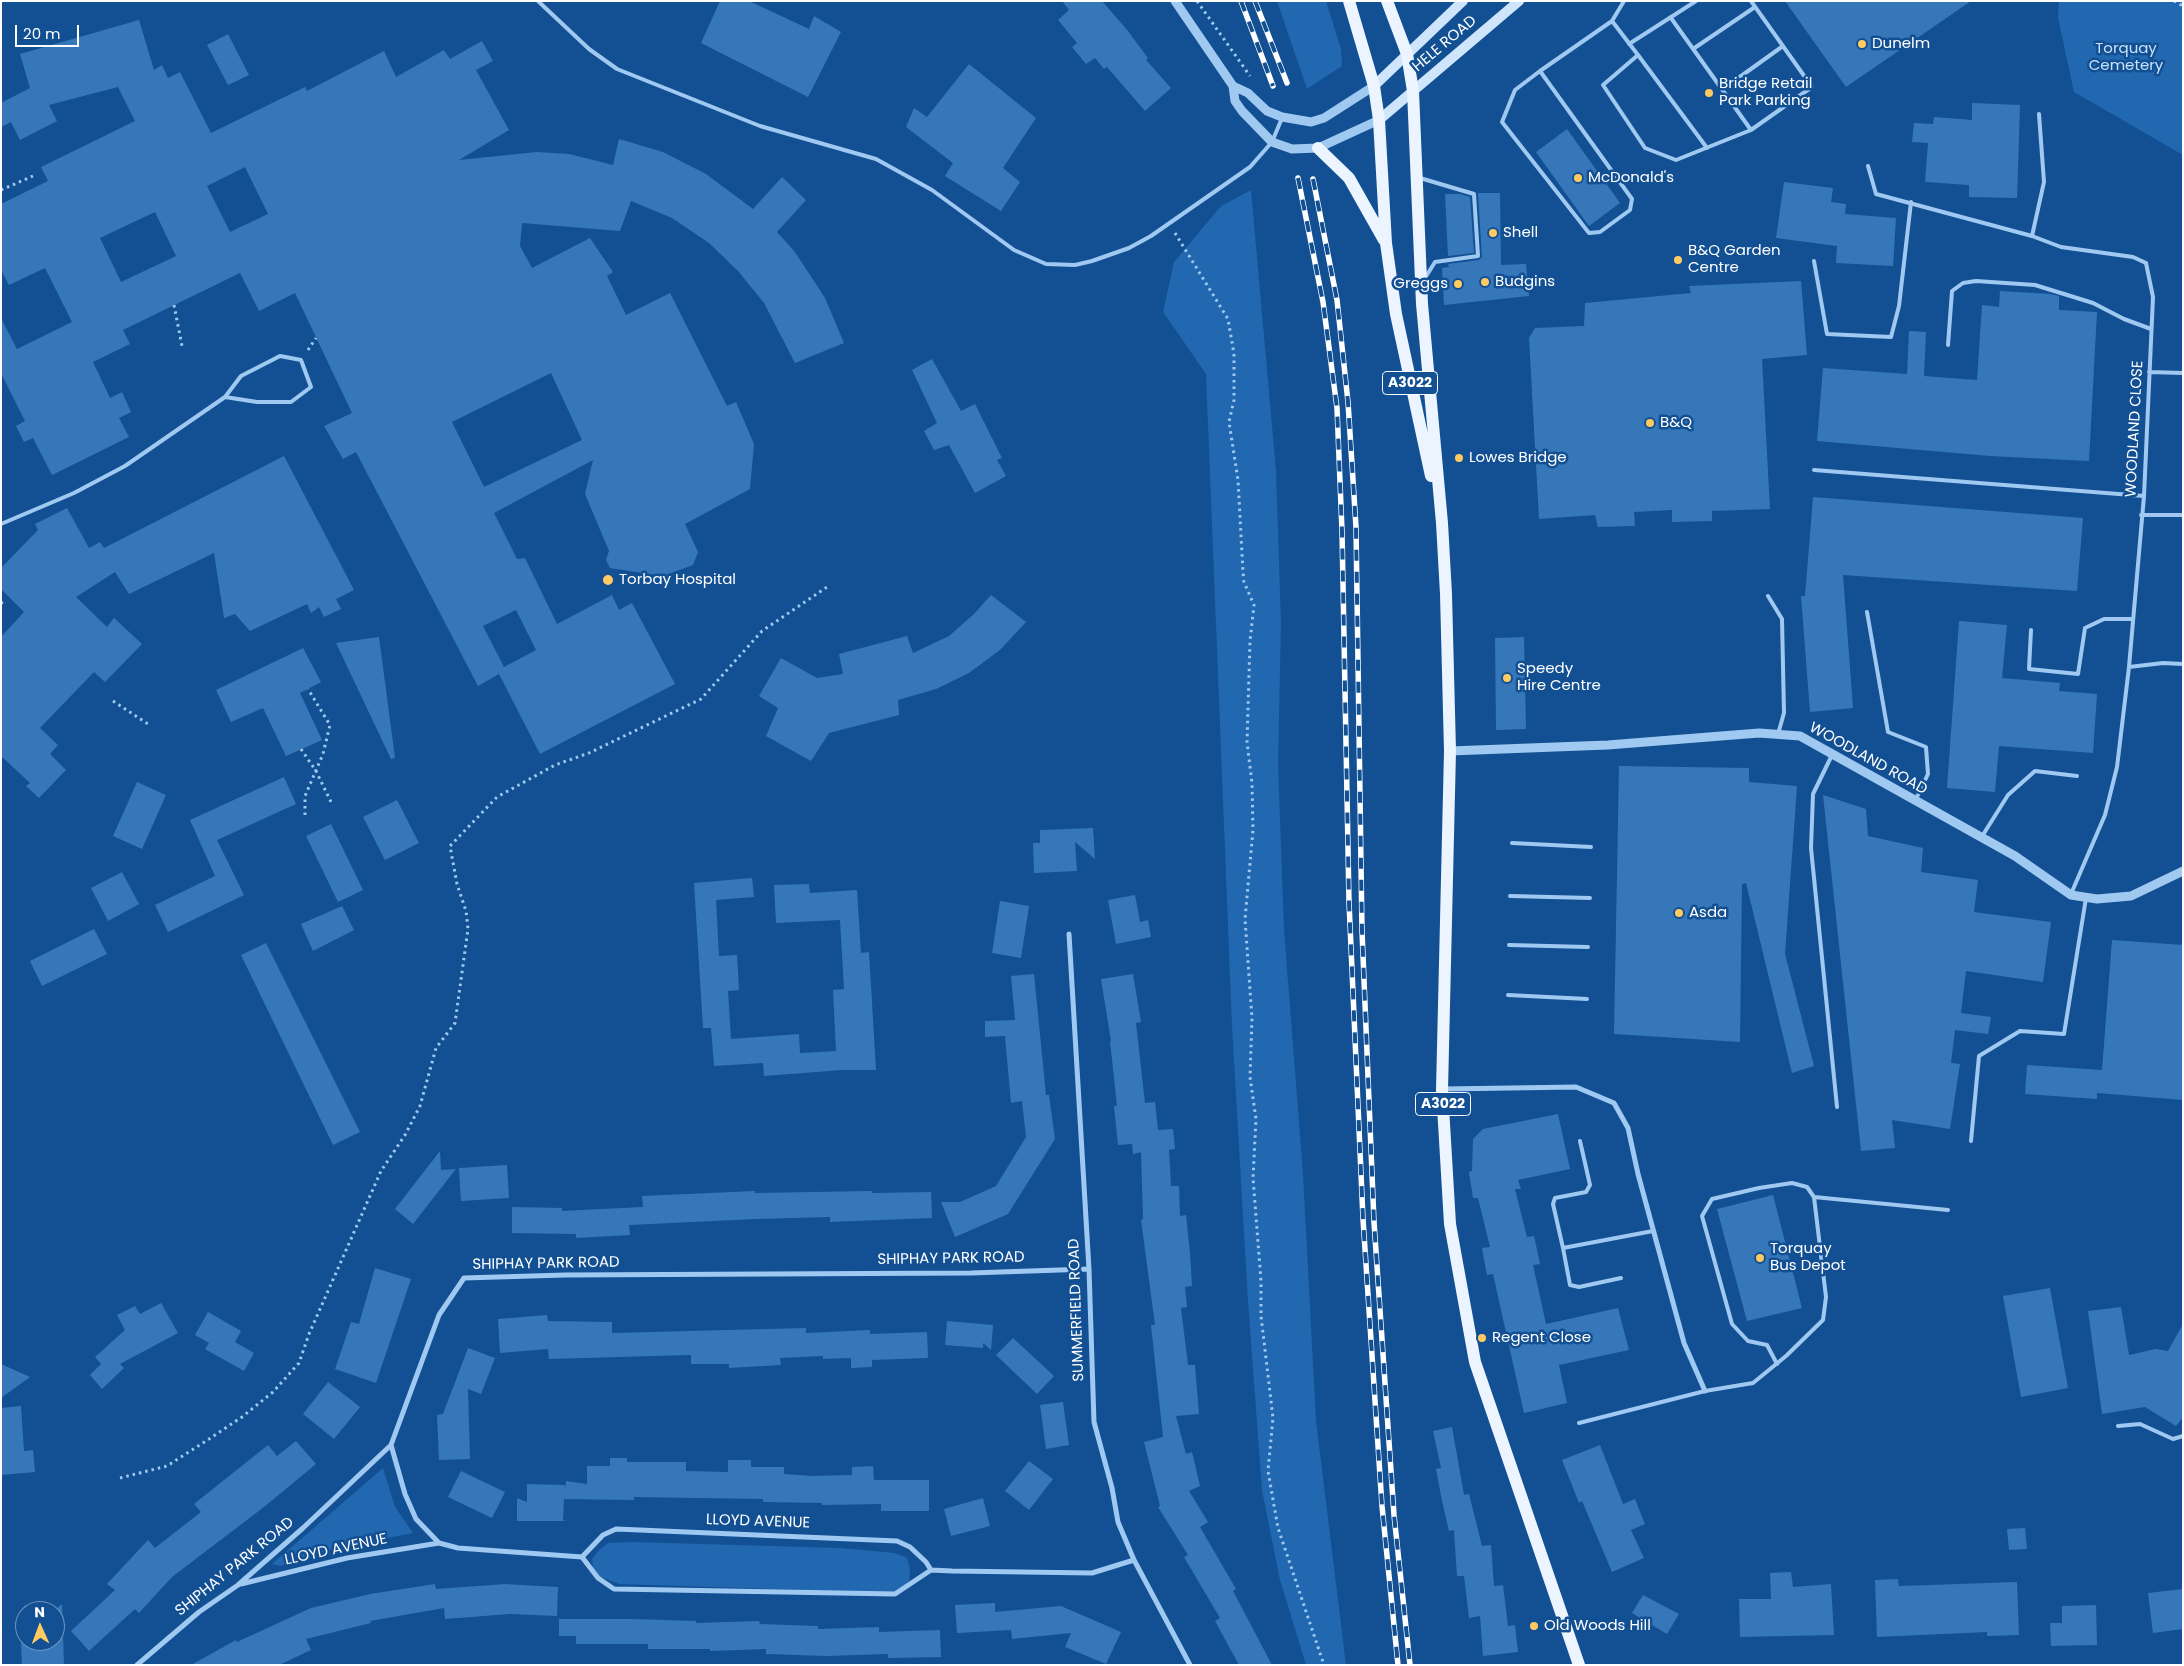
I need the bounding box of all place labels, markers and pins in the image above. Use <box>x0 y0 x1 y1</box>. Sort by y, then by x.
place label: Dunelm <box>1872 35 1930 53</box>
marker: Dunelm <box>1856 38 1868 50</box>
place label: Bridge Retail Park Parking <box>1719 75 1812 110</box>
marker: Bridge Retail Park Parking <box>1703 87 1715 99</box>
place label: McDonald's <box>1588 169 1674 187</box>
marker: McDonald's <box>1572 172 1584 184</box>
place label: Shell <box>1503 224 1538 242</box>
marker: Shell <box>1487 227 1499 239</box>
place label: B&Q Garden Centre <box>1688 242 1781 277</box>
marker: B&Q Garden Centre <box>1672 254 1684 266</box>
place label: Budgins <box>1495 273 1555 291</box>
place label: Greggs <box>1393 275 1448 293</box>
marker: Budgins <box>1479 276 1491 288</box>
marker: Greggs <box>1452 278 1464 290</box>
place label: B&Q <box>1660 414 1692 432</box>
marker: B&Q <box>1644 417 1656 429</box>
place label: Lowes Bridge <box>1469 449 1567 467</box>
marker: Lowes Bridge <box>1453 452 1465 464</box>
place label: Torbay Hospital <box>619 571 736 589</box>
marker: Torbay Hospital <box>601 573 615 587</box>
place label: Speedy Hire Centre <box>1517 660 1601 695</box>
marker: Speedy Hire Centre <box>1501 672 1513 684</box>
place label: Asda <box>1689 904 1727 922</box>
marker: Asda <box>1673 907 1685 919</box>
place label: Torquay Bus Depot <box>1770 1240 1846 1275</box>
marker: Torquay Bus Depot <box>1754 1252 1766 1264</box>
place label: Regent Close <box>1492 1329 1591 1347</box>
marker: Regent Close <box>1476 1332 1488 1344</box>
place label: Old Woods Hill <box>1544 1617 1651 1635</box>
marker: Old Woods Hill <box>1528 1620 1540 1632</box>

